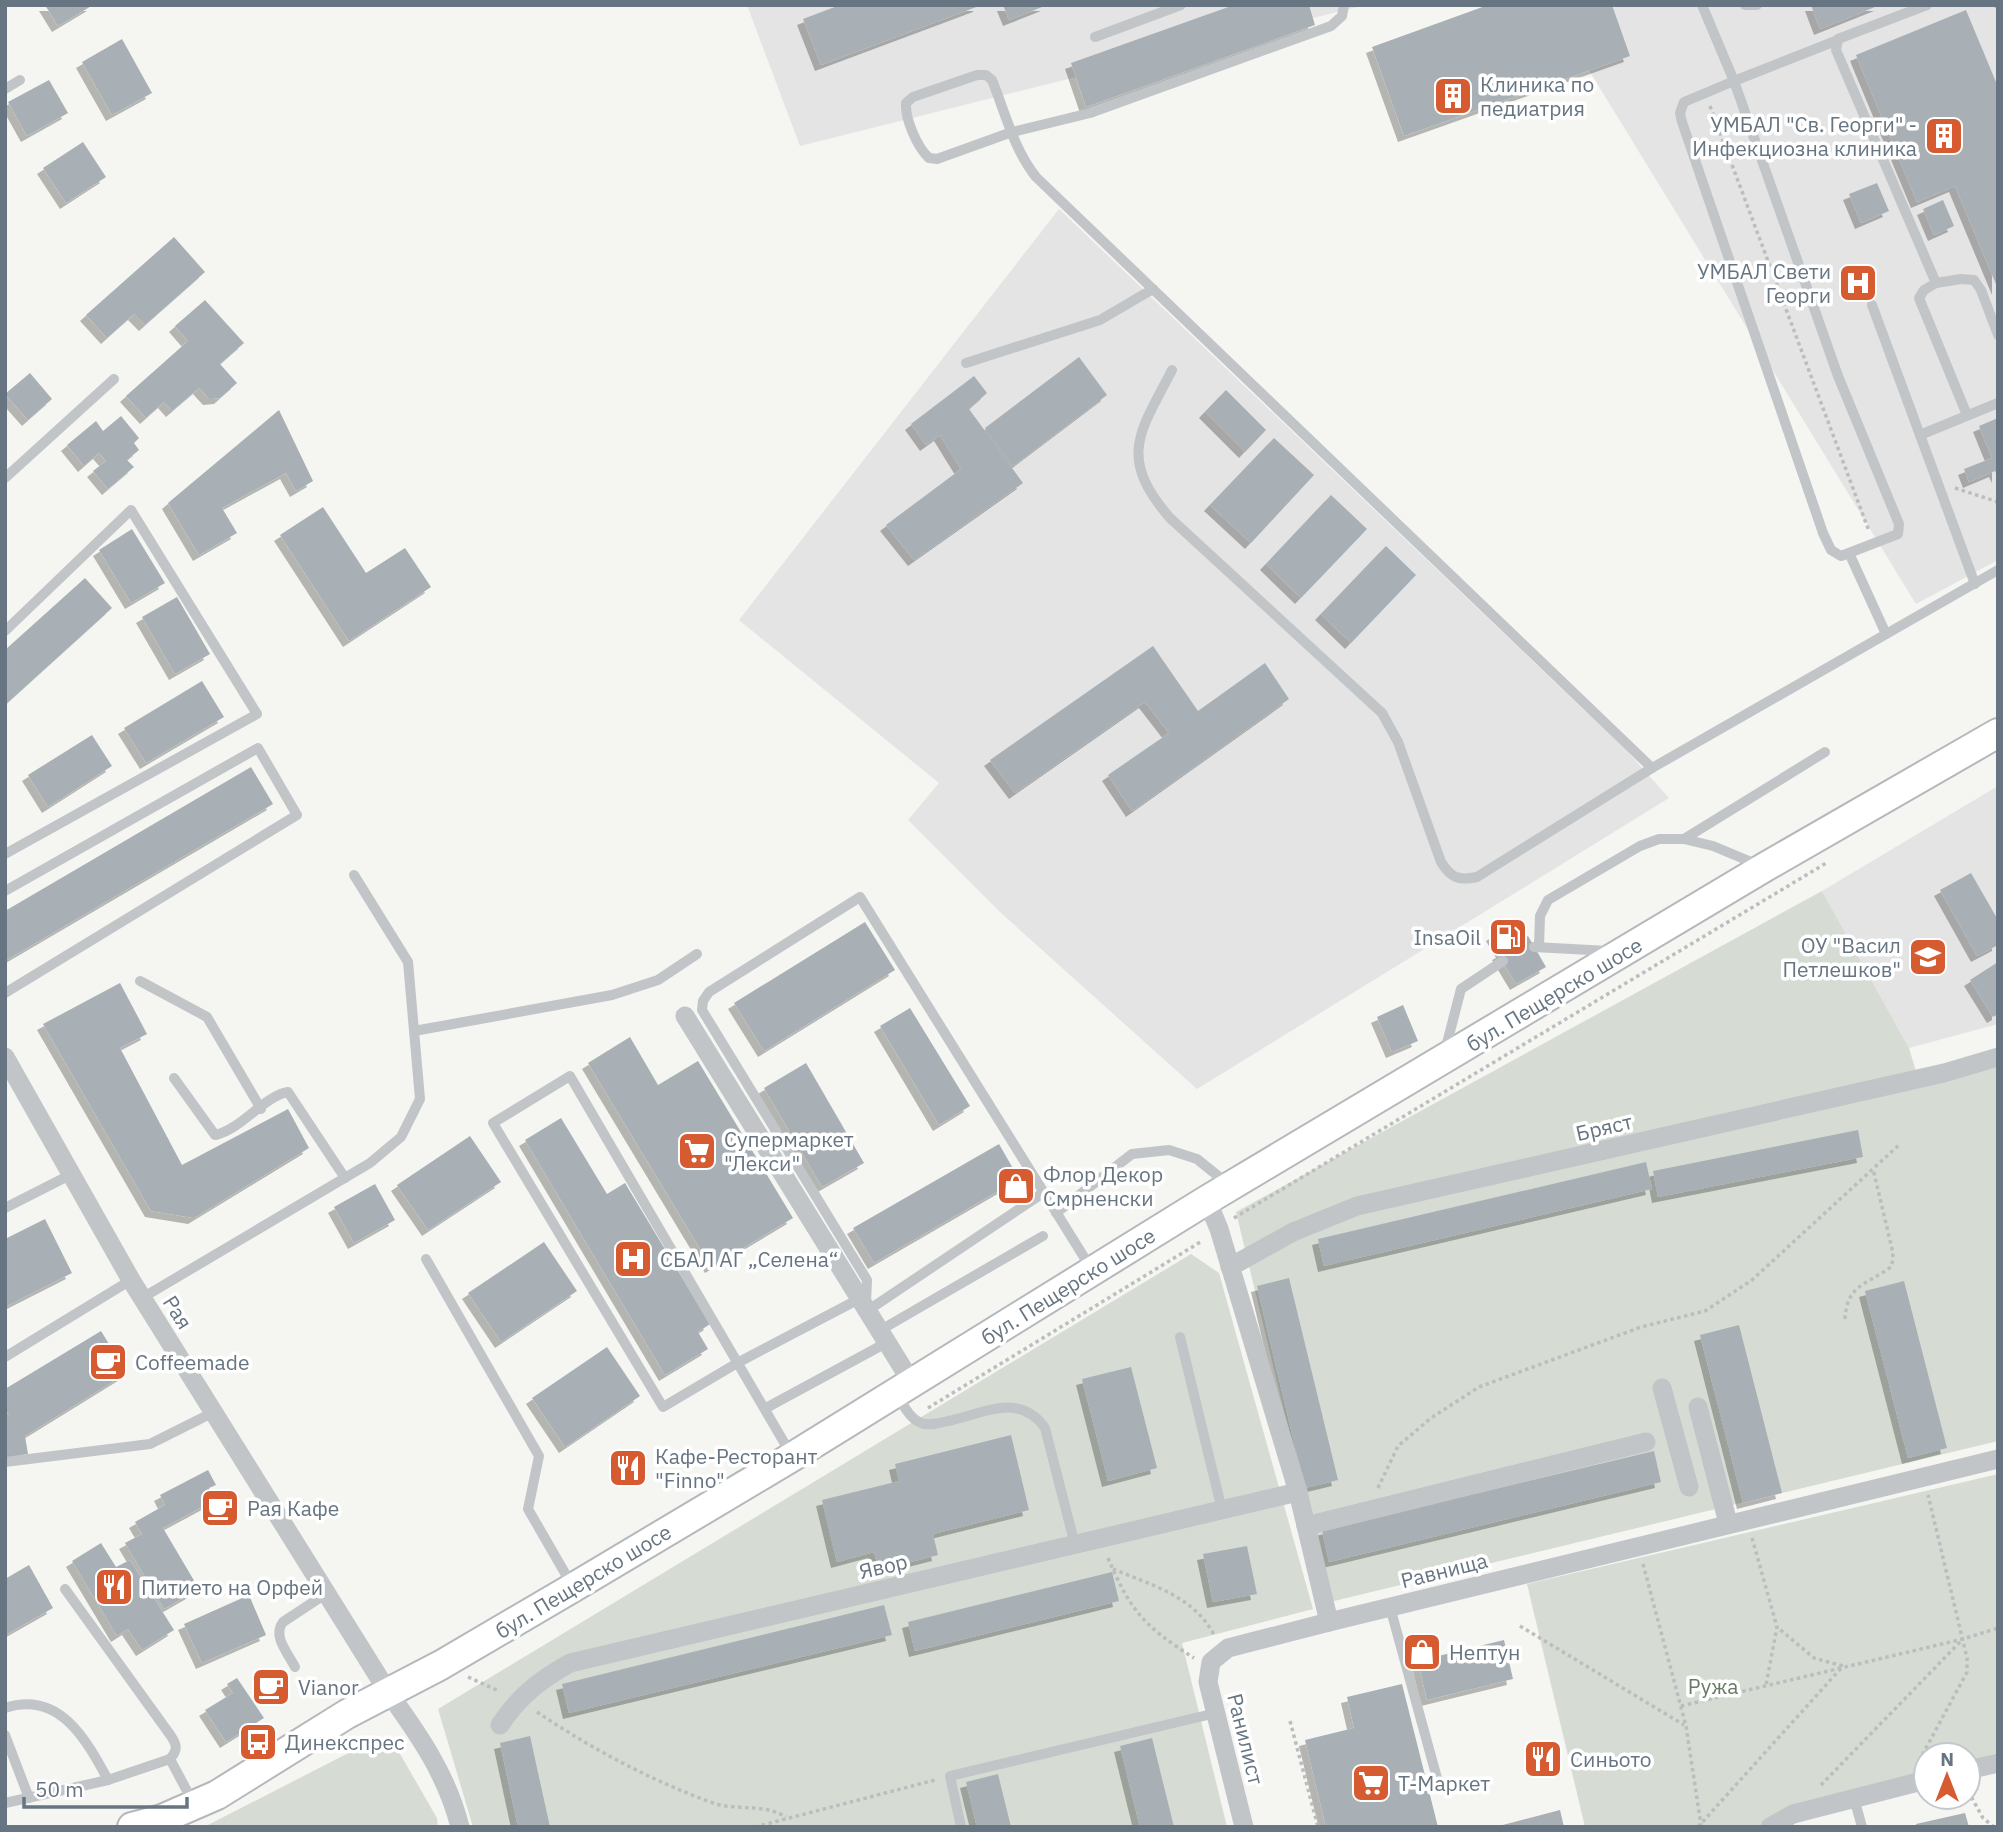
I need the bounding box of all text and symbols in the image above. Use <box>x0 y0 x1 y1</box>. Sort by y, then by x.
place label: Клиника по педиатрия <box>1480 70 1594 122</box>
building icon: Клиника по педиатрия <box>1432 75 1474 117</box>
place label: УМБАЛ "Св. Георги" - Инфекциозна клиника <box>1692 110 1917 162</box>
building icon: УМБАЛ "Св. Георги" - Инфекциозна клиника <box>1923 115 1965 157</box>
place label: УМБАЛ Свети Георги <box>1697 257 1831 309</box>
hospital icon: УМБАЛ Свети Георги <box>1837 262 1879 304</box>
fuel station icon: InsaOil <box>1487 916 1529 958</box>
place label: InsaOil <box>1413 923 1481 951</box>
street label: бул. Пещерско шосе <box>1461 930 1647 1058</box>
place label: ОУ "Васил Петлешков" <box>1783 931 1901 983</box>
school or university icon: ОУ "Васил Петлешков" <box>1907 936 1949 978</box>
street label: Бряст <box>1573 1107 1635 1147</box>
place label: Супермаркет "Лекси" <box>724 1125 854 1177</box>
supermarket icon: Супермаркет "Лекси" <box>676 1130 718 1172</box>
place label: Флор Декор Смрненски <box>1043 1160 1163 1212</box>
shop icon: Флор Декор Смрненски <box>995 1165 1037 1207</box>
street label: бул. Пещерско шосе <box>976 1221 1160 1351</box>
hospital icon: СБАЛ АГ „Селена“ <box>612 1238 654 1280</box>
place label: СБАЛ АГ „Селена“ <box>660 1245 839 1273</box>
street label: Рая <box>157 1290 199 1334</box>
cafe icon: Coffeemade <box>87 1341 129 1383</box>
place label: Coffeemade <box>135 1348 250 1376</box>
place label: Кафе-Ресторант "Finno" <box>655 1442 818 1494</box>
restaurant icon: Кафе-Ресторант "Finno" <box>607 1447 649 1489</box>
cafe icon: Рая Кафе <box>199 1487 241 1529</box>
place label: Рая Кафе <box>247 1494 339 1522</box>
street label: бул. Пещерско шосе <box>490 1517 676 1645</box>
street label: Равнища <box>1398 1546 1490 1594</box>
street label: Явор <box>856 1547 910 1585</box>
restaurant icon: Питието на Орфей <box>93 1566 135 1608</box>
place label: Питието на Орфей <box>141 1573 323 1601</box>
shop icon: Нептун <box>1401 1631 1443 1673</box>
place label: Нептун <box>1449 1638 1520 1666</box>
cafe icon: Vianor <box>250 1666 292 1708</box>
park label: Ружа <box>1688 1672 1738 1700</box>
place label: Vianor <box>298 1673 359 1701</box>
street label: Ранилист <box>1221 1690 1271 1788</box>
bus stop icon: Динекспрес <box>237 1721 279 1763</box>
place label: Динекспрес <box>285 1728 405 1756</box>
restaurant icon: Синьото <box>1522 1738 1564 1780</box>
north arrow <box>1912 1741 1982 1811</box>
place label: Синьото <box>1570 1745 1652 1773</box>
text: N <box>1940 1747 1954 1771</box>
supermarket icon: Т-Маркет <box>1350 1762 1392 1804</box>
scale bar <box>24 1766 187 1810</box>
place label: Т-Маркет <box>1398 1769 1490 1797</box>
text: 50 m <box>35 1775 84 1803</box>

